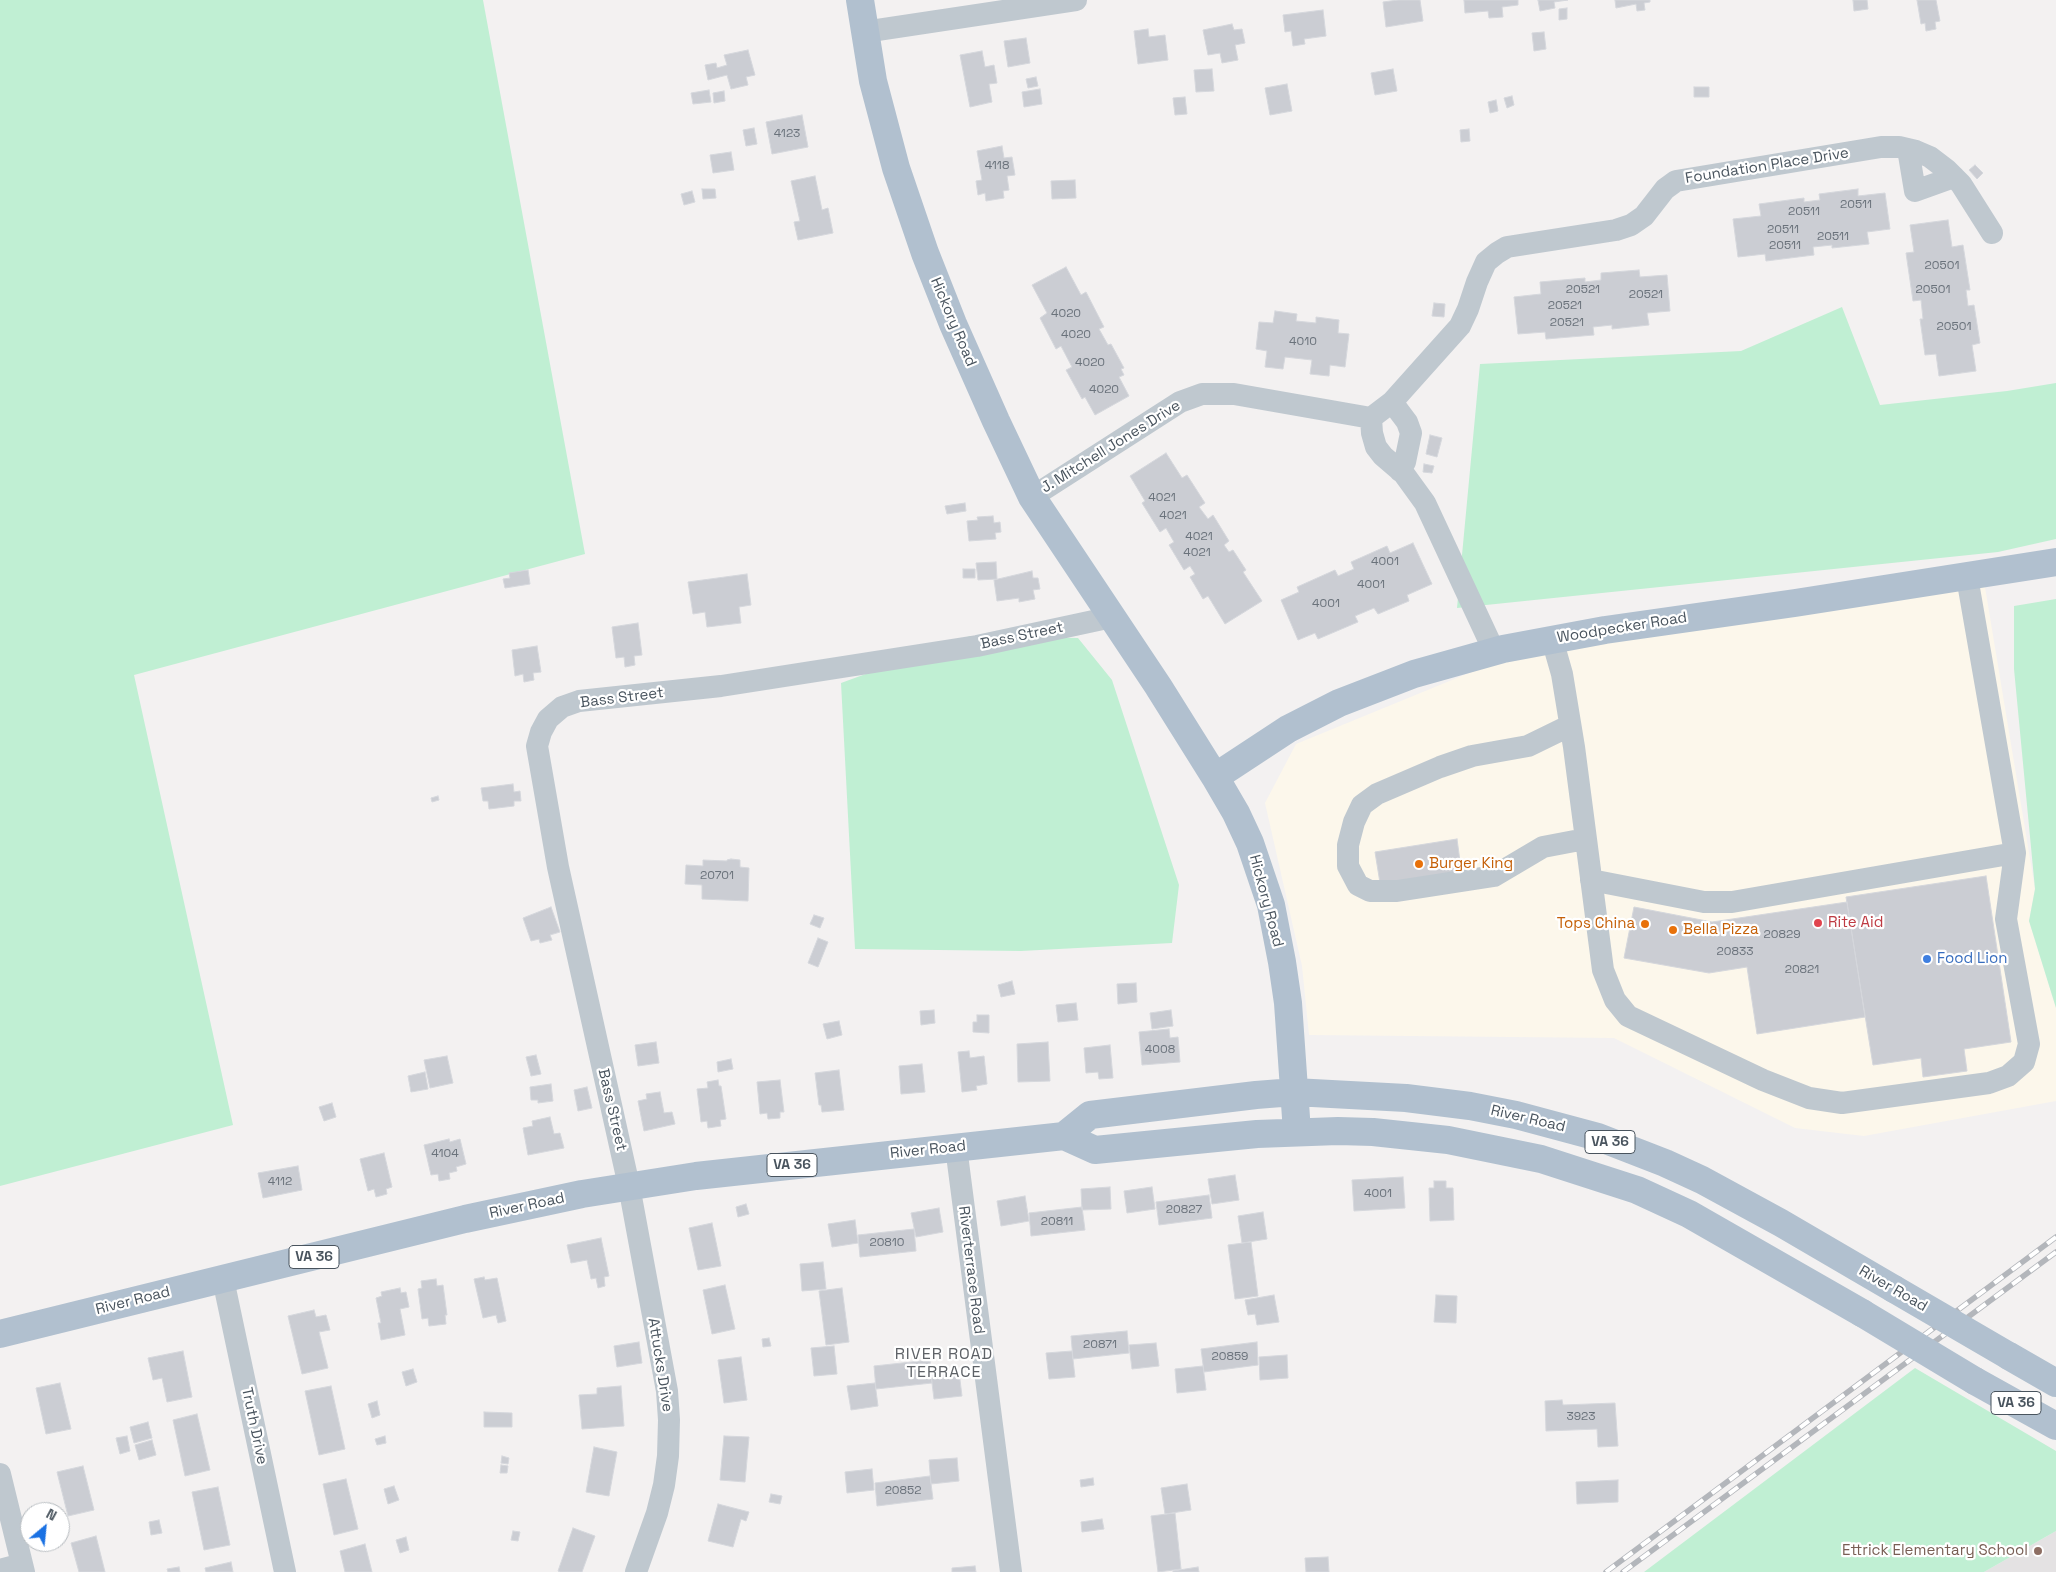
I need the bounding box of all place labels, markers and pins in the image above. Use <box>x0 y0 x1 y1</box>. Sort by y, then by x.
place label: Burger King <box>1429 855 1513 873</box>
marker: Burger King <box>1413 858 1425 870</box>
place label: Rite Aid <box>1828 914 1883 932</box>
place label: Tops China <box>1557 915 1635 933</box>
marker: Rite Aid <box>1812 917 1824 929</box>
marker: Tops China <box>1639 918 1651 930</box>
place label: Bella Pizza <box>1683 921 1759 939</box>
marker: Bella Pizza <box>1667 924 1679 936</box>
place label: Food Lion <box>1937 950 2007 968</box>
marker: Food Lion <box>1921 953 1933 965</box>
place label: Ettrick Elementary School <box>1842 1542 2028 1560</box>
marker: Ettrick Elementary School <box>2032 1545 2044 1557</box>

